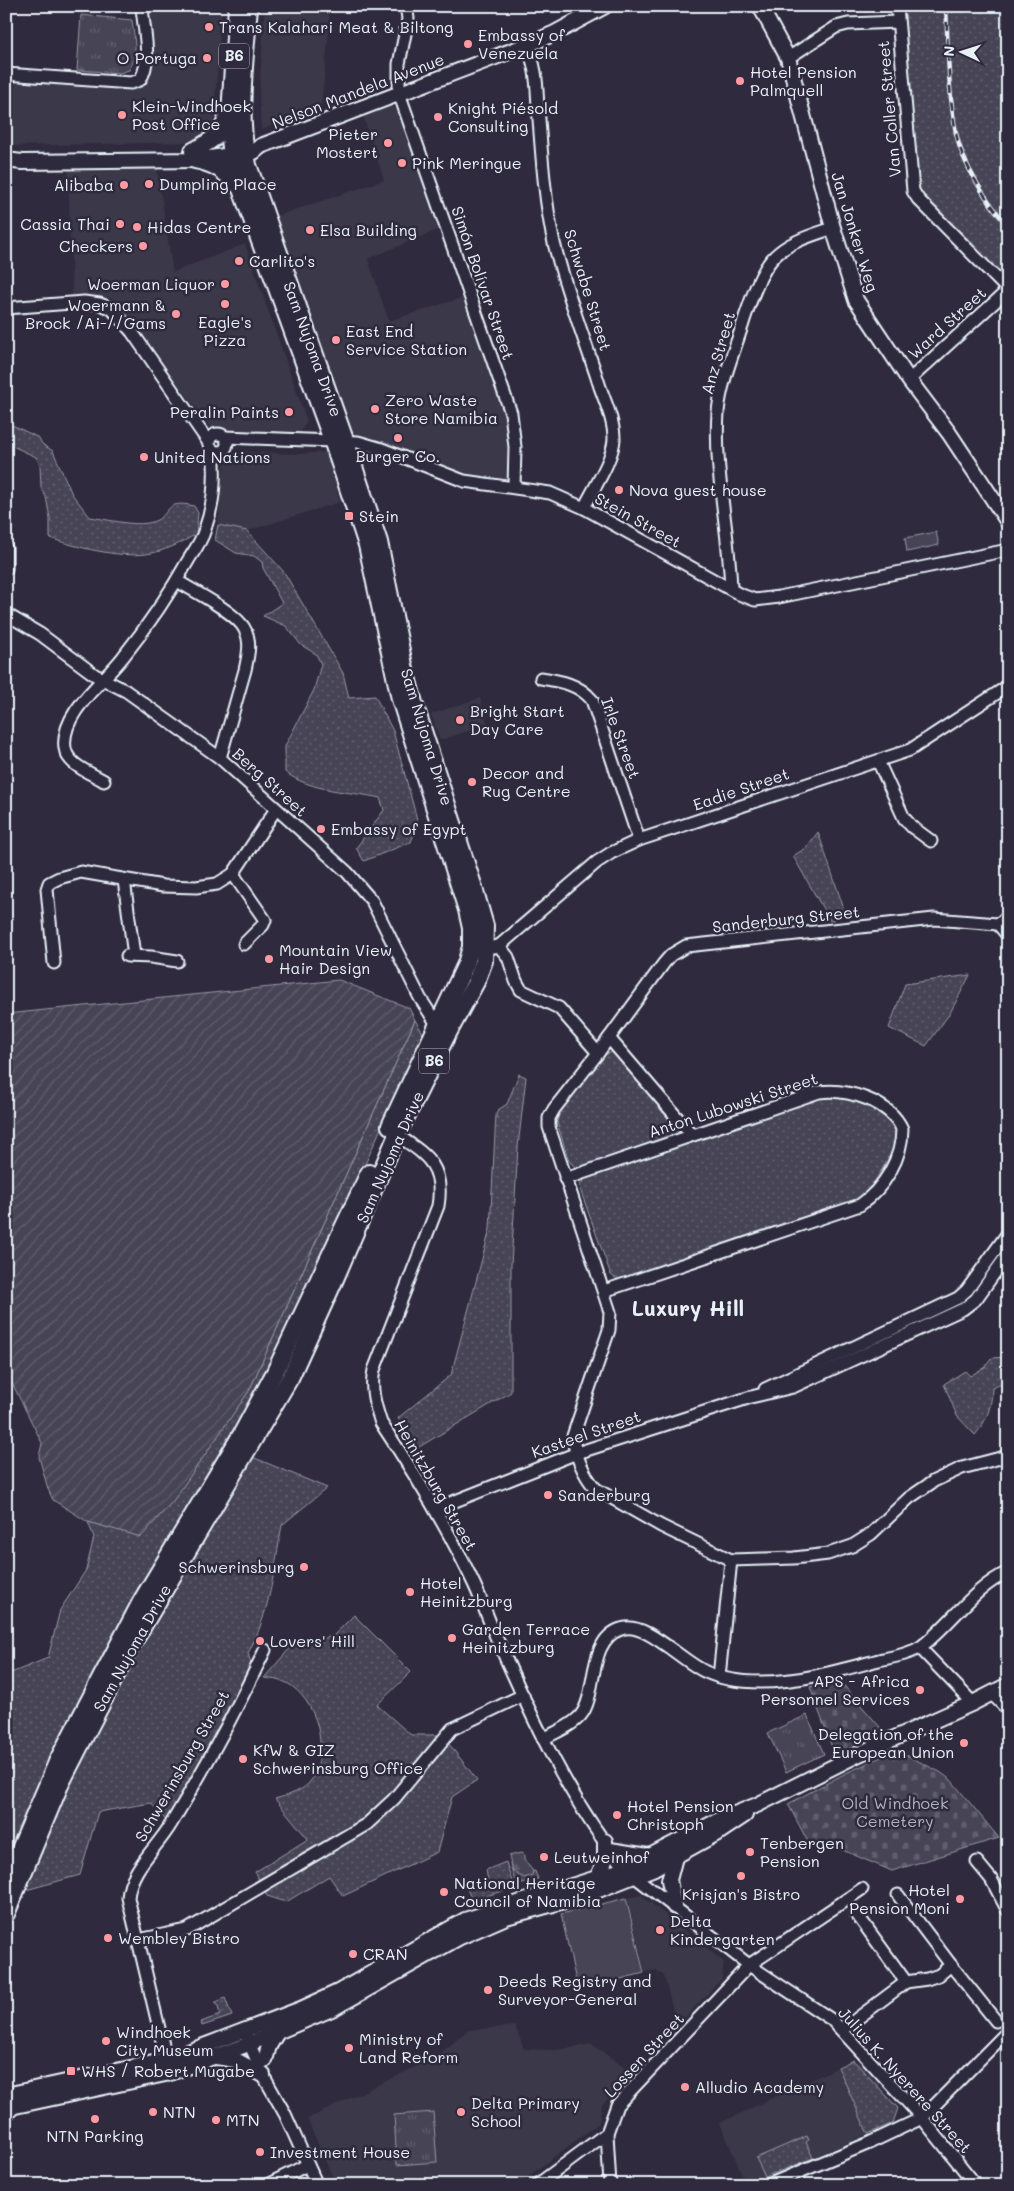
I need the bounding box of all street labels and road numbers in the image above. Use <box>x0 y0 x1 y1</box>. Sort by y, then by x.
street label: Van Coller Street <box>872 40 905 178</box>
road number: B6 <box>219 44 249 68</box>
street label: Nelson Mandela Avenue <box>269 48 447 133</box>
street label: Jan Jonker Weg <box>827 169 884 295</box>
street label: Simón Bolívar Street <box>447 203 520 362</box>
street label: Schwabe Street <box>560 227 617 353</box>
street label: Sam Nujoma Drive <box>279 278 348 419</box>
street label: Ward Street <box>903 282 990 363</box>
street label: Anz Street <box>696 309 739 397</box>
street label: Stein Street <box>591 487 685 552</box>
street label: Sam Nujoma Drive <box>397 666 458 808</box>
street label: Irle Street <box>597 694 646 781</box>
street label: Berg Street <box>229 743 312 821</box>
street label: Eadie Street <box>690 762 792 815</box>
street label: Sanderburg Street <box>711 900 861 937</box>
road number: B6 <box>419 1048 449 1074</box>
street label: Anton Lubowski Street <box>645 1067 820 1142</box>
street label: Sam Nujoma Drive <box>351 1087 428 1226</box>
street label: Kasteel Street <box>528 1405 643 1462</box>
street label: Heinitzburg Street <box>390 1415 483 1554</box>
street label: Sam Nujoma Drive <box>88 1580 175 1715</box>
street label: Schwerinsburg Street <box>130 1686 234 1845</box>
street label: Julius K. Nyerere Street <box>834 2002 977 2157</box>
street label: Lossen Street <box>599 2008 688 2101</box>

